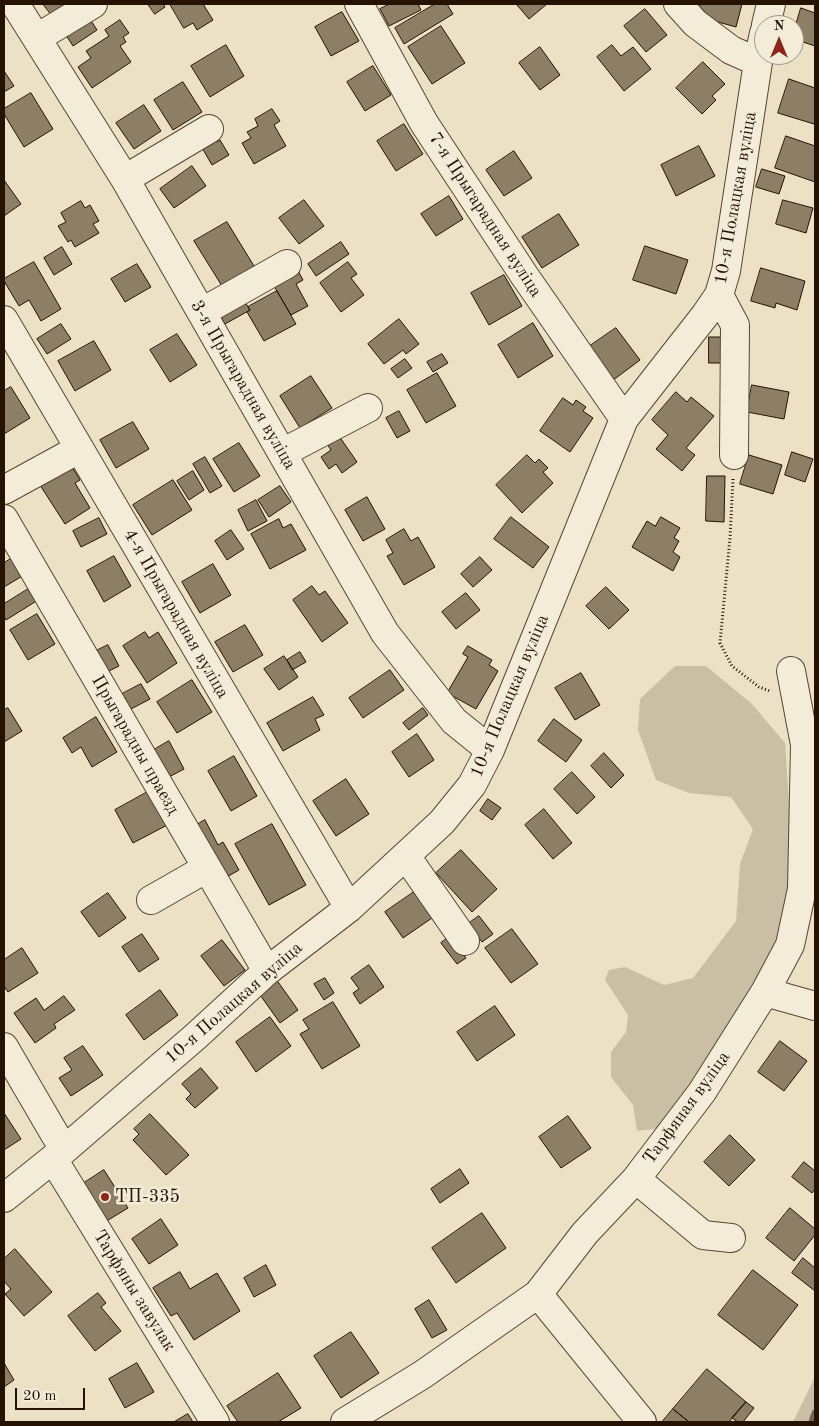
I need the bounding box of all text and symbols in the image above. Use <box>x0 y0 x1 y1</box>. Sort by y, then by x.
north arrow <box>754 15 804 65</box>
text: N <box>774 19 784 33</box>
street label: 10-я Полацкая вуліца <box>710 110 762 286</box>
street label: 7-я Прыгарадная вуліца <box>424 129 546 301</box>
street label: 3-я Прыгарадная вуліца <box>186 296 300 474</box>
street label: 4-я Прыгарадная вуліца <box>119 525 233 703</box>
street label: 10-я Полацкая вуліца <box>466 611 554 781</box>
street label: Прыгарадны праезд <box>86 671 184 819</box>
street label: 10-я Полацкая вуліца <box>161 937 307 1069</box>
street label: Тарфяная вуліца <box>639 1047 735 1169</box>
place label: ТП-335 <box>115 1186 180 1208</box>
marker: ТП-335 <box>99 1191 111 1203</box>
street label: Тарфяны завулак <box>88 1226 180 1356</box>
scale bar <box>18 1378 88 1410</box>
text: 20 m <box>23 1389 57 1404</box>

